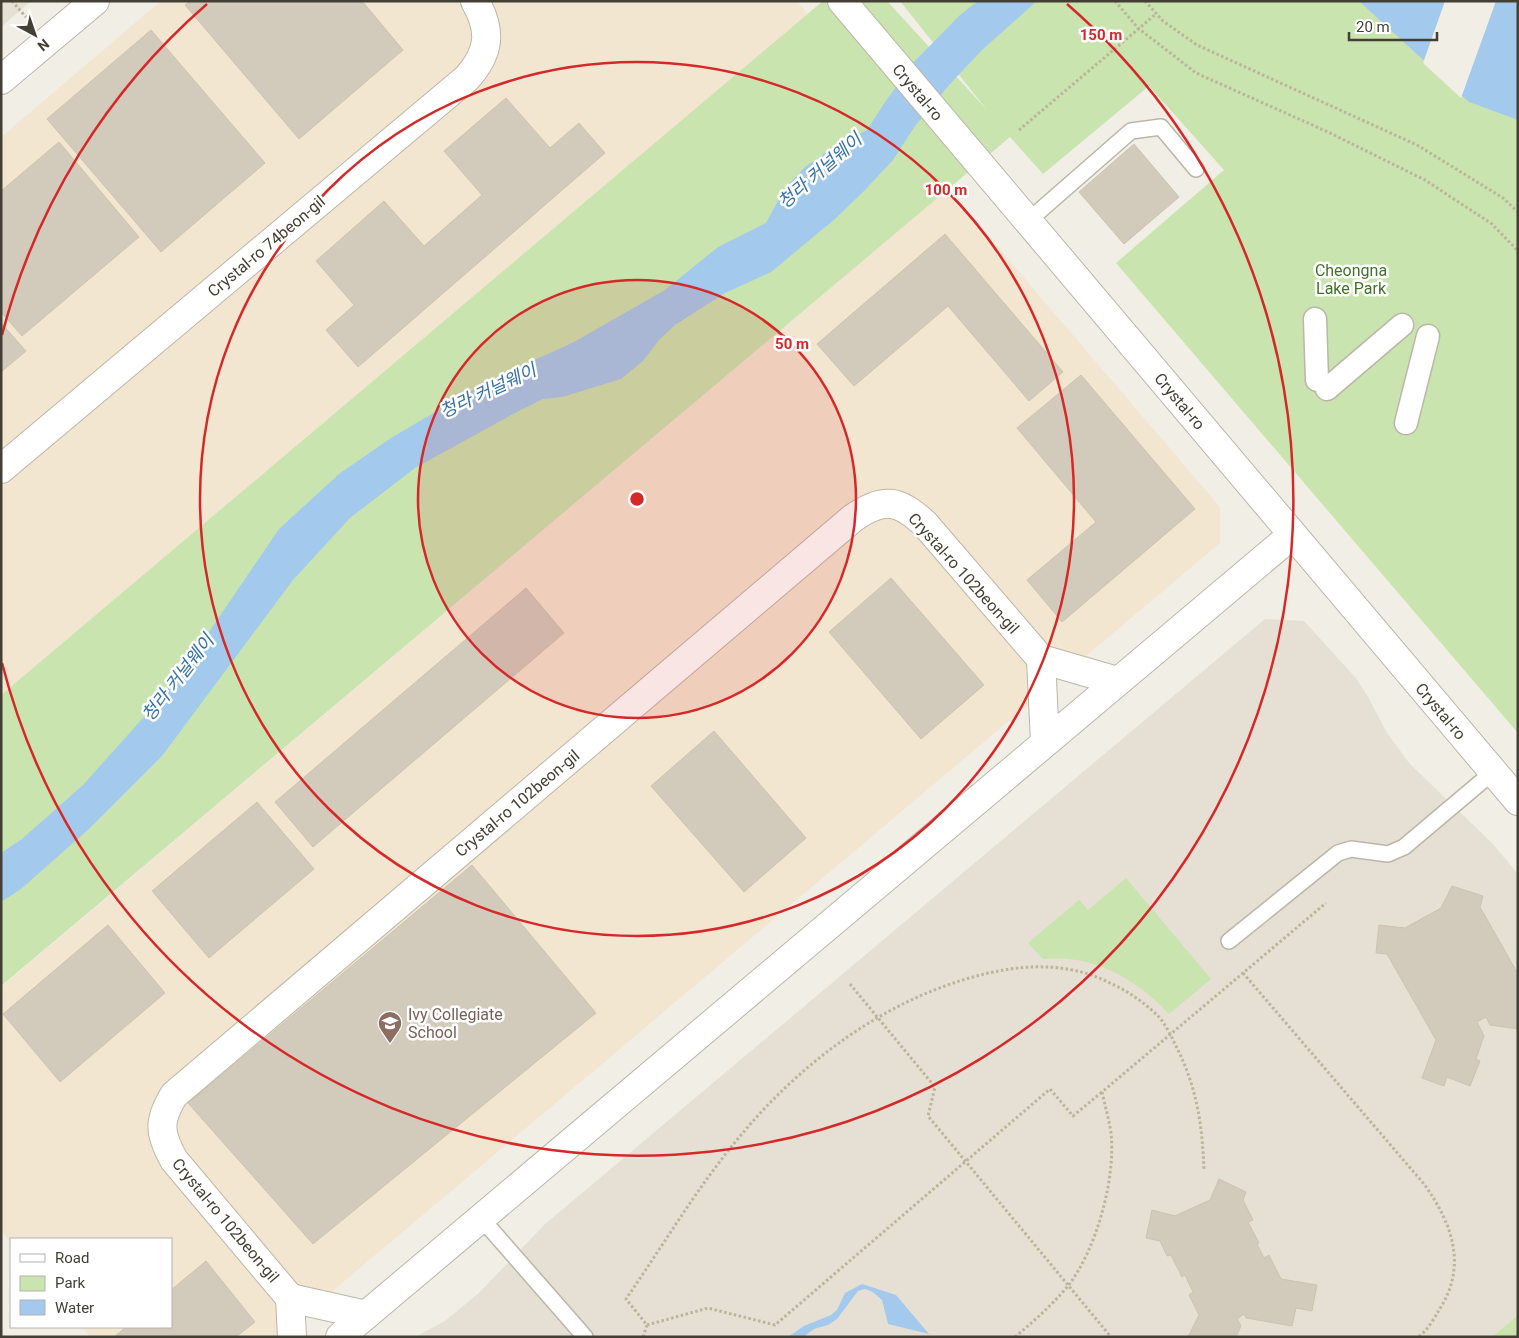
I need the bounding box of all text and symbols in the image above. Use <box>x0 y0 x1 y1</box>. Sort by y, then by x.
north arrow <box>10 10 60 60</box>
scale bar <box>1349 10 1436 42</box>
text: 20 m <box>1356 18 1390 36</box>
text: 150 m <box>1080 26 1122 44</box>
text: N <box>34 36 52 54</box>
street label: Crystal-ro <box>888 60 947 125</box>
water label: 청라 커널웨이 <box>774 128 867 213</box>
text: 100 m <box>925 181 967 199</box>
street label: Crystal-ro 74beon-gil <box>204 192 329 301</box>
park label: Cheongna Lake Park <box>1315 261 1387 298</box>
text: 50 m <box>775 335 809 353</box>
water label: 청라 커널웨이 <box>436 358 541 422</box>
street label: Crystal-ro <box>1150 369 1209 434</box>
centre of rings <box>628 490 646 508</box>
street label: Crystal-ro 102beon-gil <box>904 509 1023 638</box>
water label: 청라 커널웨이 <box>137 629 219 725</box>
street label: Crystal-ro <box>1411 679 1470 744</box>
street label: Crystal-ro 102beon-gil <box>451 746 583 861</box>
place label: Ivy Collegiate School <box>408 1005 503 1042</box>
school or university icon: Ivy Collegiate School <box>377 1010 403 1044</box>
street label: Crystal-ro 102beon-gil <box>168 1154 283 1286</box>
legend <box>10 1238 172 1328</box>
text: Road <box>55 1249 89 1267</box>
text: Park <box>55 1274 86 1292</box>
text: Water <box>55 1299 94 1317</box>

